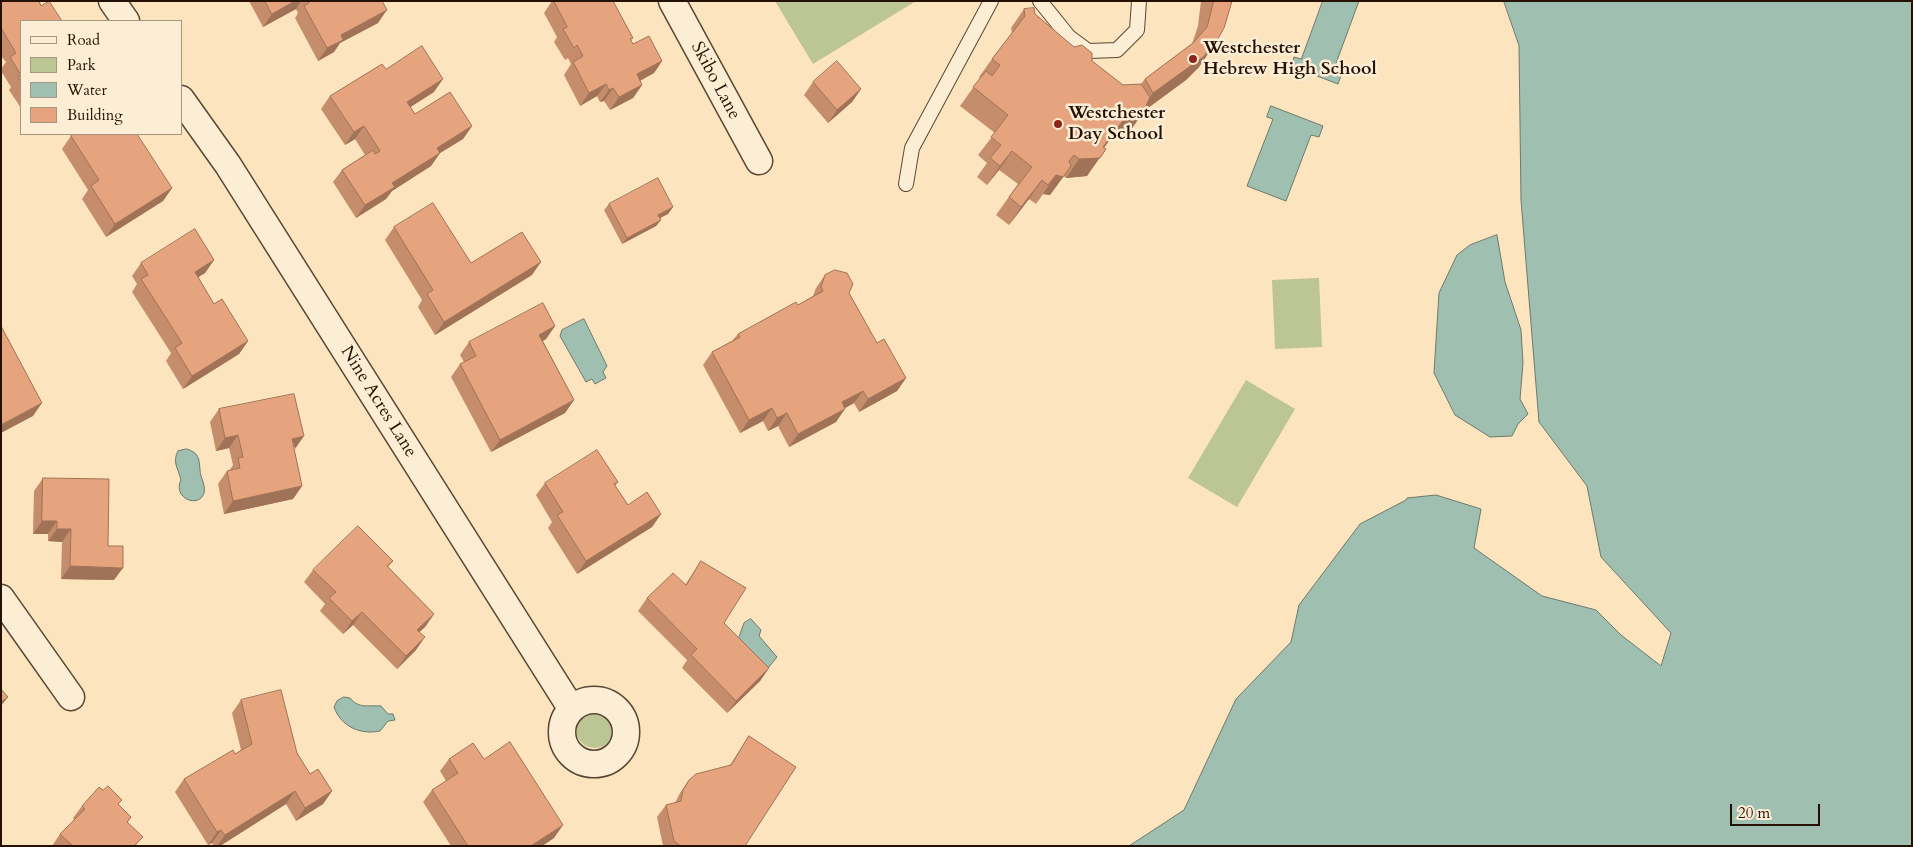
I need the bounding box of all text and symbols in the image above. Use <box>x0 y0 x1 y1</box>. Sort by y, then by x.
legend <box>20 20 182 135</box>
text: Road <box>67 30 100 50</box>
street label: Skibo Lane <box>686 38 744 124</box>
place label: Westchester Hebrew High School <box>1203 38 1377 80</box>
marker: Westchester Hebrew High School <box>1187 53 1199 65</box>
text: Park <box>67 55 96 75</box>
text: Water <box>67 80 107 100</box>
place label: Westchester Day School <box>1068 103 1165 146</box>
text: Building <box>67 105 123 125</box>
marker: Westchester Day School <box>1052 118 1064 130</box>
street label: Nine Acres Lane <box>335 342 421 462</box>
scale bar <box>1733 794 1823 826</box>
text: 20 m <box>1738 803 1770 823</box>

